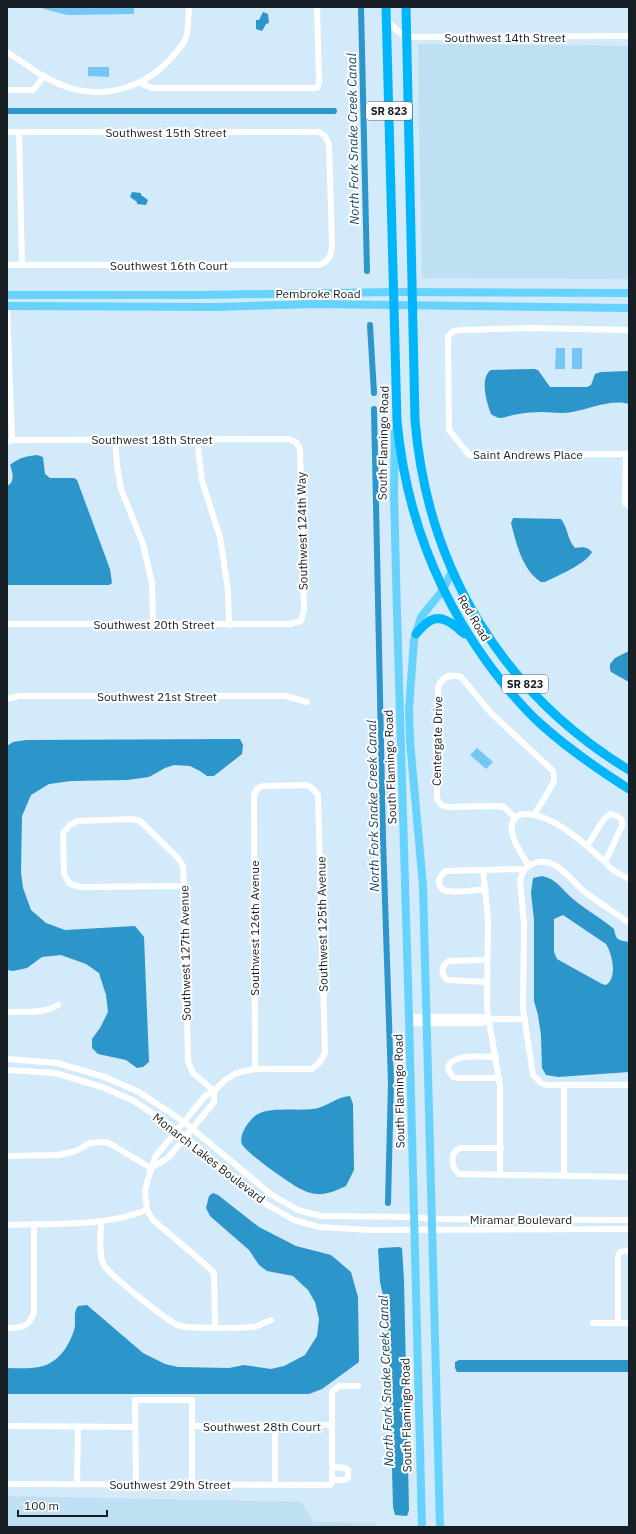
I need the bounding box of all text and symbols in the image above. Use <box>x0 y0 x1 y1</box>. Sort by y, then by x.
street label: Southwest 14th Street <box>444 30 566 45</box>
water label: North Fork Snake Creek Canal <box>343 53 363 225</box>
road number: SR 823 <box>366 102 412 120</box>
street label: Southwest 15th Street <box>105 125 227 140</box>
street label: Southwest 16th Court <box>110 258 228 273</box>
street label: Pembroke Road <box>275 286 361 301</box>
street label: South Flamingo Road <box>375 386 391 500</box>
street label: Southwest 18th Street <box>91 432 213 447</box>
street label: Saint Andrews Place <box>473 447 583 462</box>
street label: Southwest 124th Way <box>293 472 311 590</box>
street label: Red Road <box>454 592 494 644</box>
street label: Southwest 20th Street <box>93 617 215 632</box>
road number: SR 823 <box>502 675 548 693</box>
street label: Southwest 21st Street <box>97 689 217 704</box>
street label: Centergate Drive <box>429 696 445 786</box>
street label: South Flamingo Road <box>381 710 399 824</box>
water label: North Fork Snake Creek Canal <box>363 720 383 892</box>
street label: Southwest 125th Avenue <box>313 856 331 992</box>
street label: Southwest 126th Avenue <box>247 860 262 996</box>
street label: Southwest 127th Avenue <box>176 885 194 1021</box>
street label: South Flamingo Road <box>391 1034 407 1148</box>
street label: Monarch Lakes Boulevard <box>150 1110 268 1206</box>
street label: Miramar Boulevard <box>470 1212 572 1227</box>
water label: North Fork Snake Creek Canal <box>374 1294 397 1467</box>
street label: South Flamingo Road <box>398 1358 414 1472</box>
street label: Southwest 28th Court <box>203 1419 321 1434</box>
street label: Southwest 29th Street <box>109 1477 231 1492</box>
scale bar <box>18 1492 107 1518</box>
text: 100 m <box>24 1498 59 1513</box>

